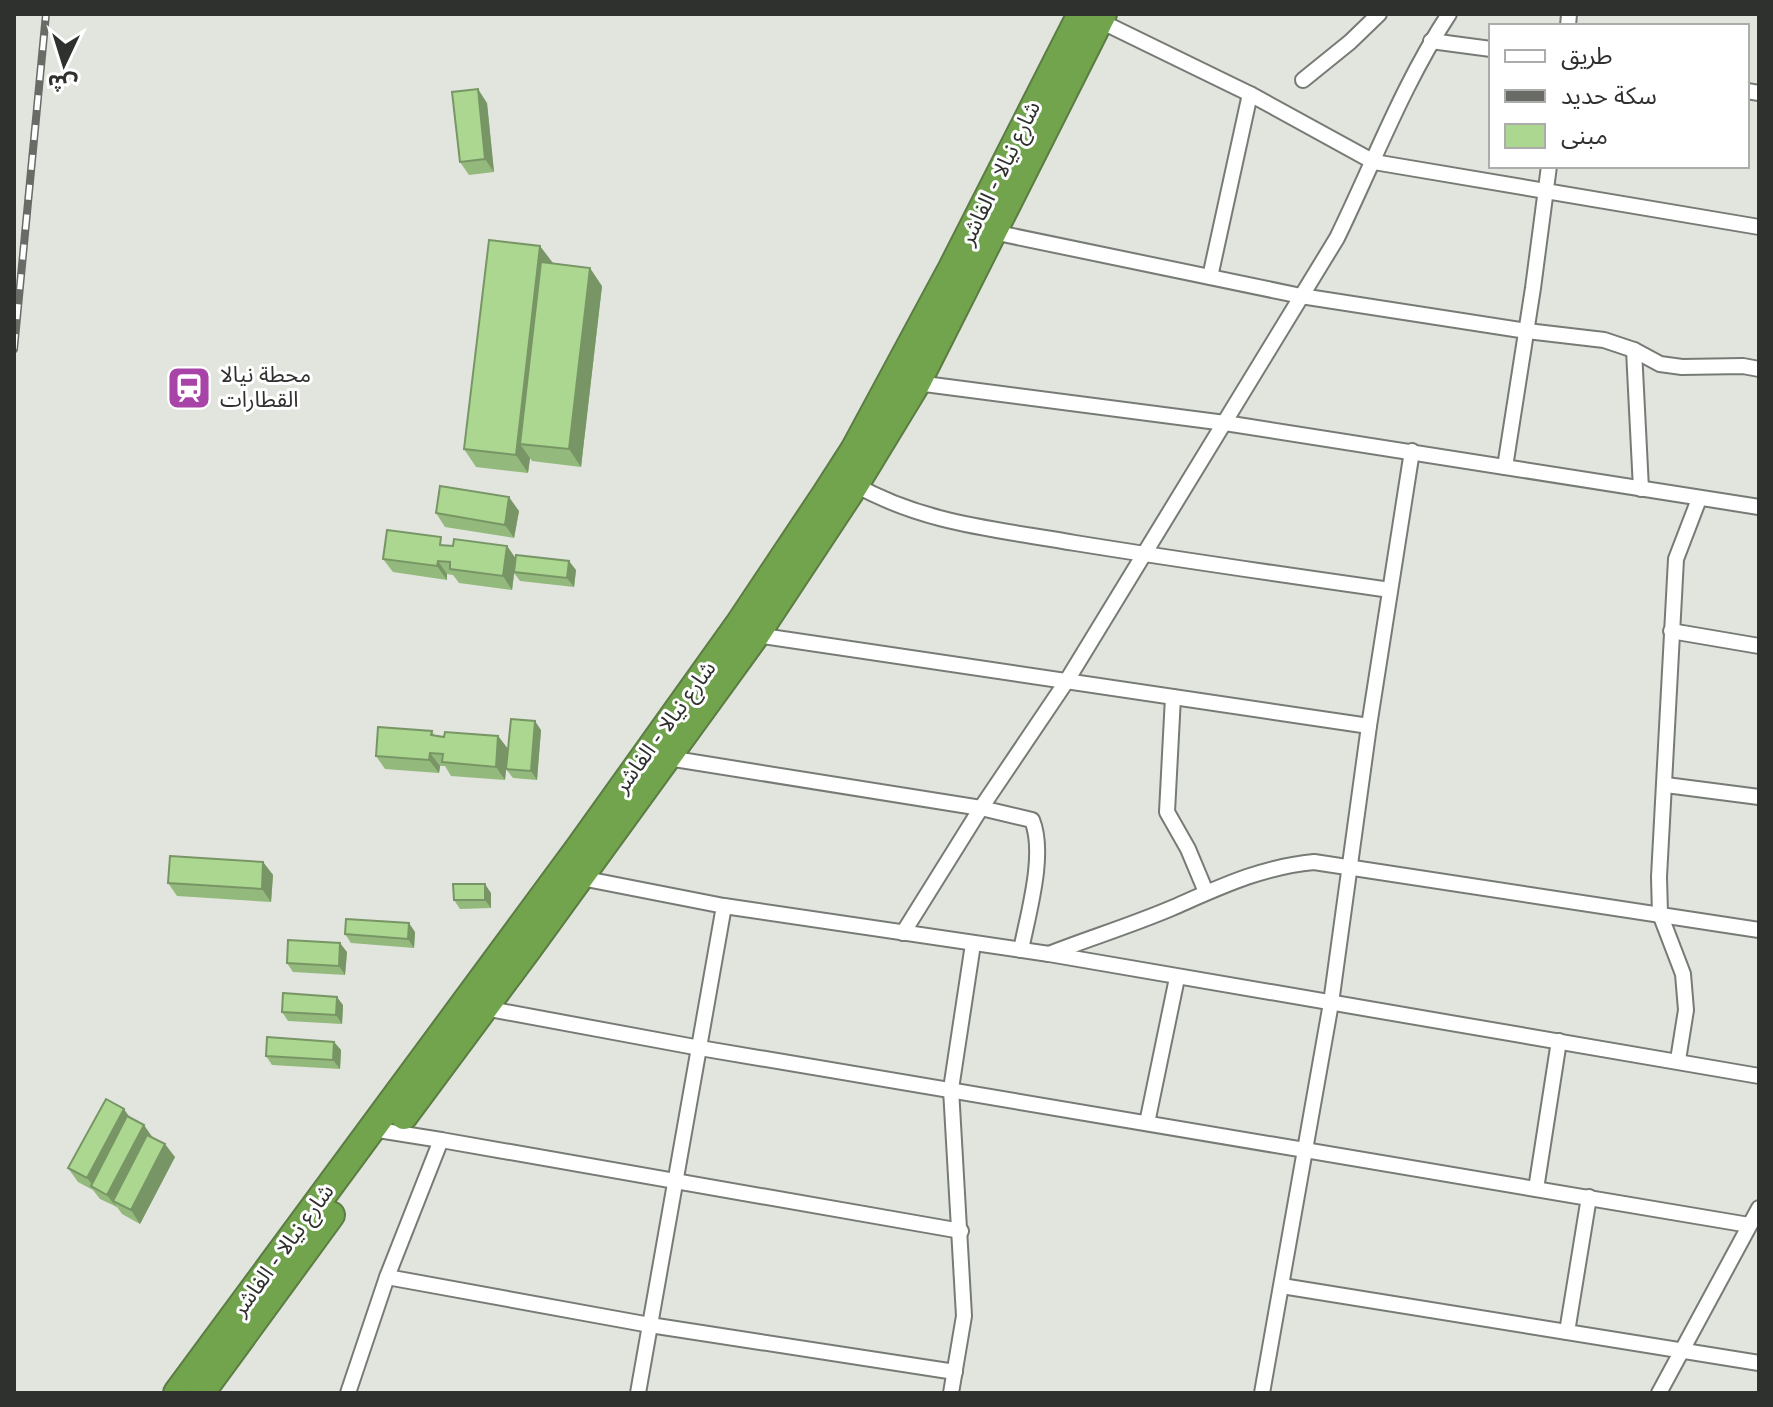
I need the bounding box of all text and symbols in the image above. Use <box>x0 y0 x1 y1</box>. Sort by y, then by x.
north arrow <box>24 24 104 104</box>
legend <box>1489 24 1749 168</box>
text: طريق <box>1561 42 1613 71</box>
text: ش <box>47 69 79 97</box>
text: سكة حديد <box>1561 82 1657 111</box>
street label: شارع نيالا - الفاشر <box>954 97 1049 251</box>
text: مبنى <box>1561 122 1608 151</box>
place label: محطة نيالا القطارات <box>220 362 311 413</box>
station icon: محطة نيالا القطارات <box>165 364 213 412</box>
street label: شارع نيالا - الفاشر <box>608 656 724 801</box>
street label: شارع نيالا - الفاشر <box>226 1179 342 1324</box>

